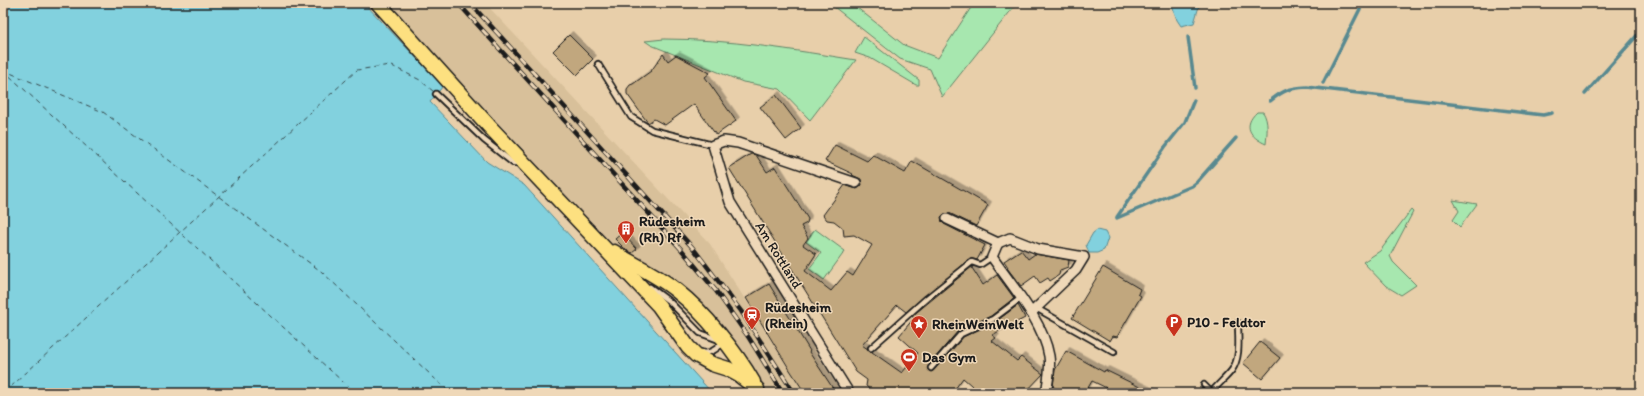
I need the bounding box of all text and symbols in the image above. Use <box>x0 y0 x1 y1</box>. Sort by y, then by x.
place label: Rüdesheim (Rh) Rf <box>639 213 705 246</box>
building icon: Rüdesheim (Rh) Rf <box>616 219 636 244</box>
street label: Am Rottland <box>751 219 806 292</box>
place label: Rüdesheim (Rhein) <box>765 299 831 332</box>
station icon: Rüdesheim (Rhein) <box>742 305 762 330</box>
parking icon: P10 - Feldtor <box>1164 312 1184 337</box>
place icon: RheinWeinWelt <box>909 314 929 339</box>
place label: P10 - Feldtor <box>1187 314 1266 331</box>
place label: RheinWeinWelt <box>932 316 1025 333</box>
sports icon: Das Gym <box>899 347 919 372</box>
place label: Das Gym <box>922 349 976 366</box>

